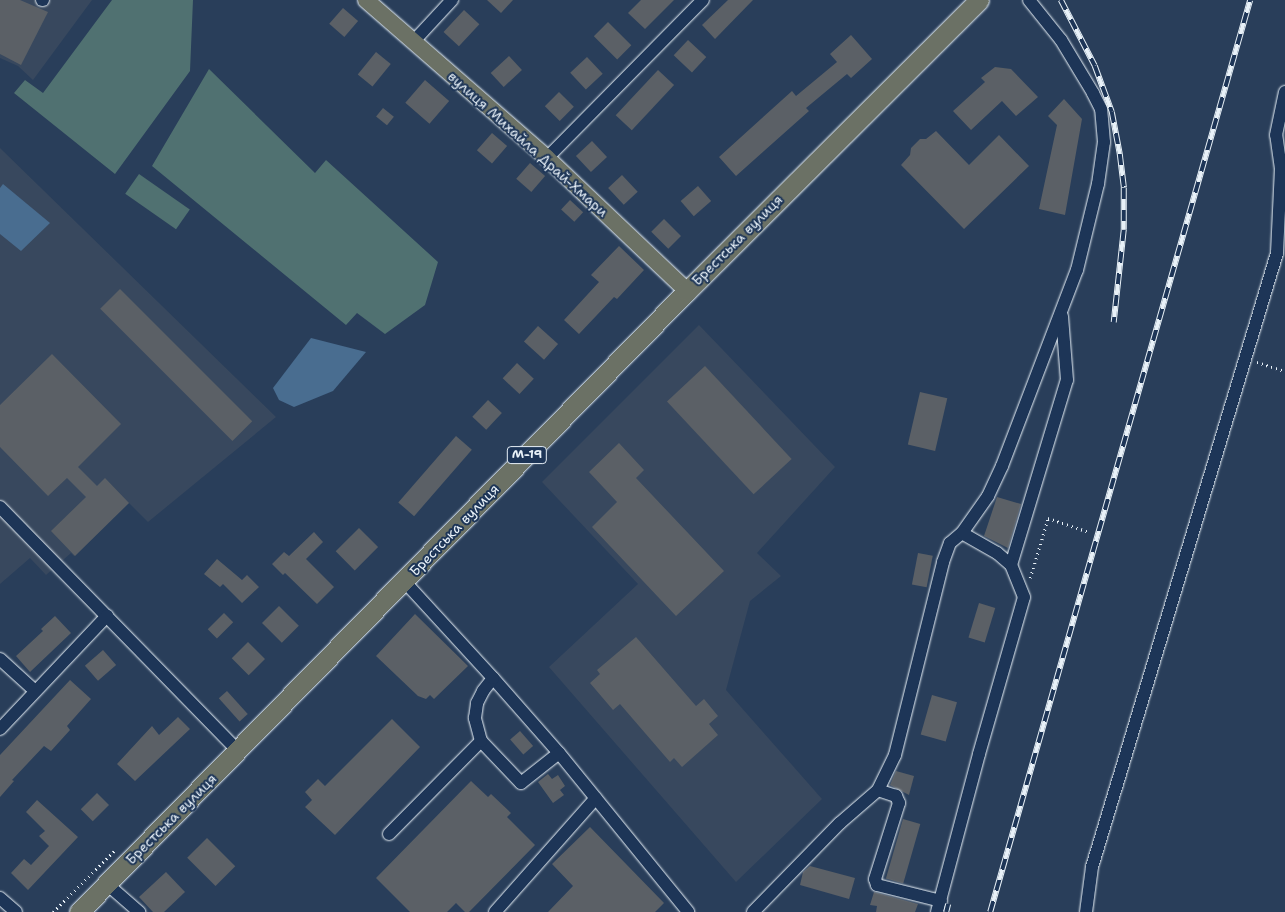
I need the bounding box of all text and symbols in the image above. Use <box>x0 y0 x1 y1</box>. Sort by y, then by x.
street label: вулиця Михайла Драй-Хмари <box>445 68 611 220</box>
street label: Брестська вулиця <box>688 191 786 289</box>
road number: М-19 <box>506 446 548 464</box>
street label: Брестська вулиця <box>406 480 502 580</box>
street label: Брестська вулиця <box>122 770 220 868</box>

